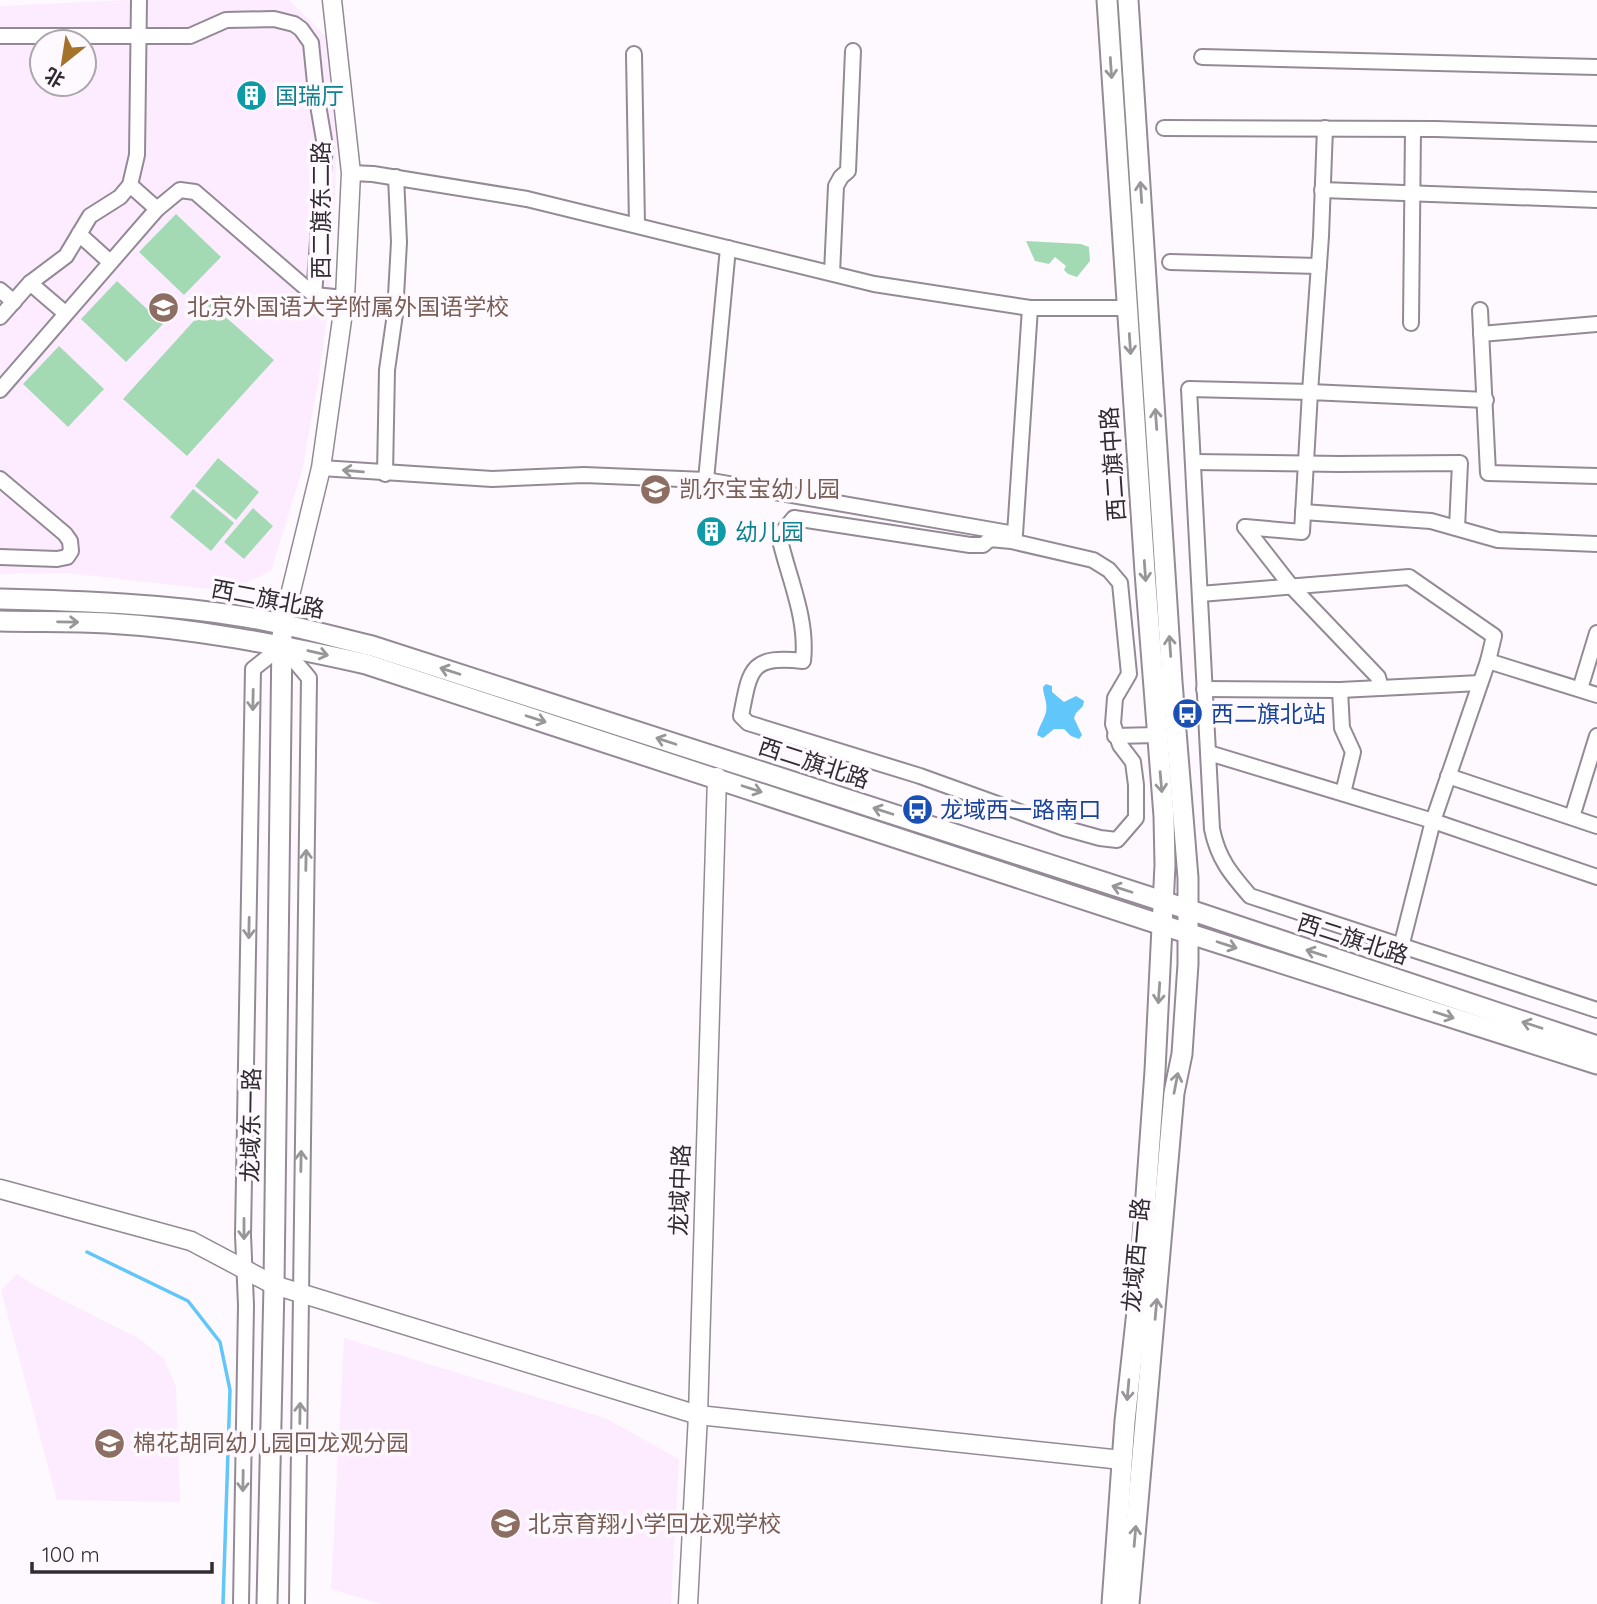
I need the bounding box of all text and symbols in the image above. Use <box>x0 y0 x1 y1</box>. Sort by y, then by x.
north arrow <box>28 28 98 98</box>
one-way arrow <box>1105 56 1118 79</box>
text: 北 <box>40 63 69 93</box>
building icon: 国瑞厅 <box>235 79 269 113</box>
place label: 国瑞厅 <box>275 81 344 110</box>
street label: 西二旗东二路 <box>306 141 335 279</box>
one-way arrow <box>1134 181 1147 204</box>
school or university icon: 北京外国语大学附属外国语学校 <box>147 290 181 324</box>
place label: 北京外国语大学附属外国语学校 <box>187 292 509 321</box>
one-way arrow <box>1124 332 1137 355</box>
street label: 西二旗中路 <box>1094 406 1131 522</box>
one-way arrow <box>1149 408 1162 431</box>
one-way arrow <box>342 464 365 477</box>
school or university icon: 凯尔宝宝幼儿园 <box>639 472 673 506</box>
place label: 凯尔宝宝幼儿园 <box>679 474 840 503</box>
building icon: 幼儿园 <box>695 515 729 549</box>
place label: 幼儿园 <box>735 517 804 546</box>
one-way arrow <box>1139 559 1152 582</box>
street label: 西二旗北路 <box>209 573 327 624</box>
one-way arrow <box>56 615 79 629</box>
one-way arrow <box>1163 635 1176 658</box>
one-way arrow <box>306 647 329 660</box>
one-way arrow <box>439 664 461 677</box>
one-way arrow <box>246 689 260 712</box>
bus stop icon: 西二旗北站 <box>1171 697 1205 731</box>
place label: 西二旗北站 <box>1211 699 1326 728</box>
one-way arrow <box>524 713 546 726</box>
street label: 西二旗北路 <box>755 731 873 794</box>
one-way arrow <box>655 734 677 747</box>
one-way arrow <box>1155 771 1168 793</box>
one-way arrow <box>741 783 763 796</box>
bus stop icon: 龙域西一路南口 <box>900 793 934 827</box>
place label: 龙域西一路南口 <box>940 795 1101 824</box>
one-way arrow <box>872 804 894 817</box>
one-way arrow <box>299 849 313 872</box>
one-way arrow <box>1112 882 1134 894</box>
street label: 西二旗北路 <box>1294 907 1412 970</box>
one-way arrow <box>242 916 256 939</box>
one-way arrow <box>1216 940 1238 953</box>
one-way arrow <box>1306 945 1328 958</box>
one-way arrow <box>1152 981 1165 1004</box>
one-way arrow <box>1433 1009 1455 1022</box>
one-way arrow <box>1522 1017 1544 1030</box>
street label: 龙域东一路 <box>235 1067 266 1183</box>
one-way arrow <box>1170 1072 1184 1095</box>
street label: 龙域中路 <box>663 1144 696 1236</box>
one-way arrow <box>294 1150 308 1173</box>
street label: 龙域西一路 <box>1116 1196 1155 1314</box>
one-way arrow <box>237 1217 251 1240</box>
one-way arrow <box>1150 1299 1163 1321</box>
one-way arrow <box>1121 1379 1134 1401</box>
one-way arrow <box>293 1402 306 1425</box>
school or university icon: 棉花胡同幼儿园回龙观分园 <box>93 1426 127 1460</box>
place label: 棉花胡同幼儿园回龙观分园 <box>133 1428 409 1457</box>
one-way arrow <box>236 1469 250 1492</box>
school or university icon: 北京育翔小学回龙观学校 <box>488 1507 522 1541</box>
place label: 北京育翔小学回龙观学校 <box>528 1509 781 1538</box>
one-way arrow <box>1129 1525 1142 1548</box>
scale bar <box>32 1530 212 1574</box>
text: 100 m <box>42 1541 100 1567</box>

